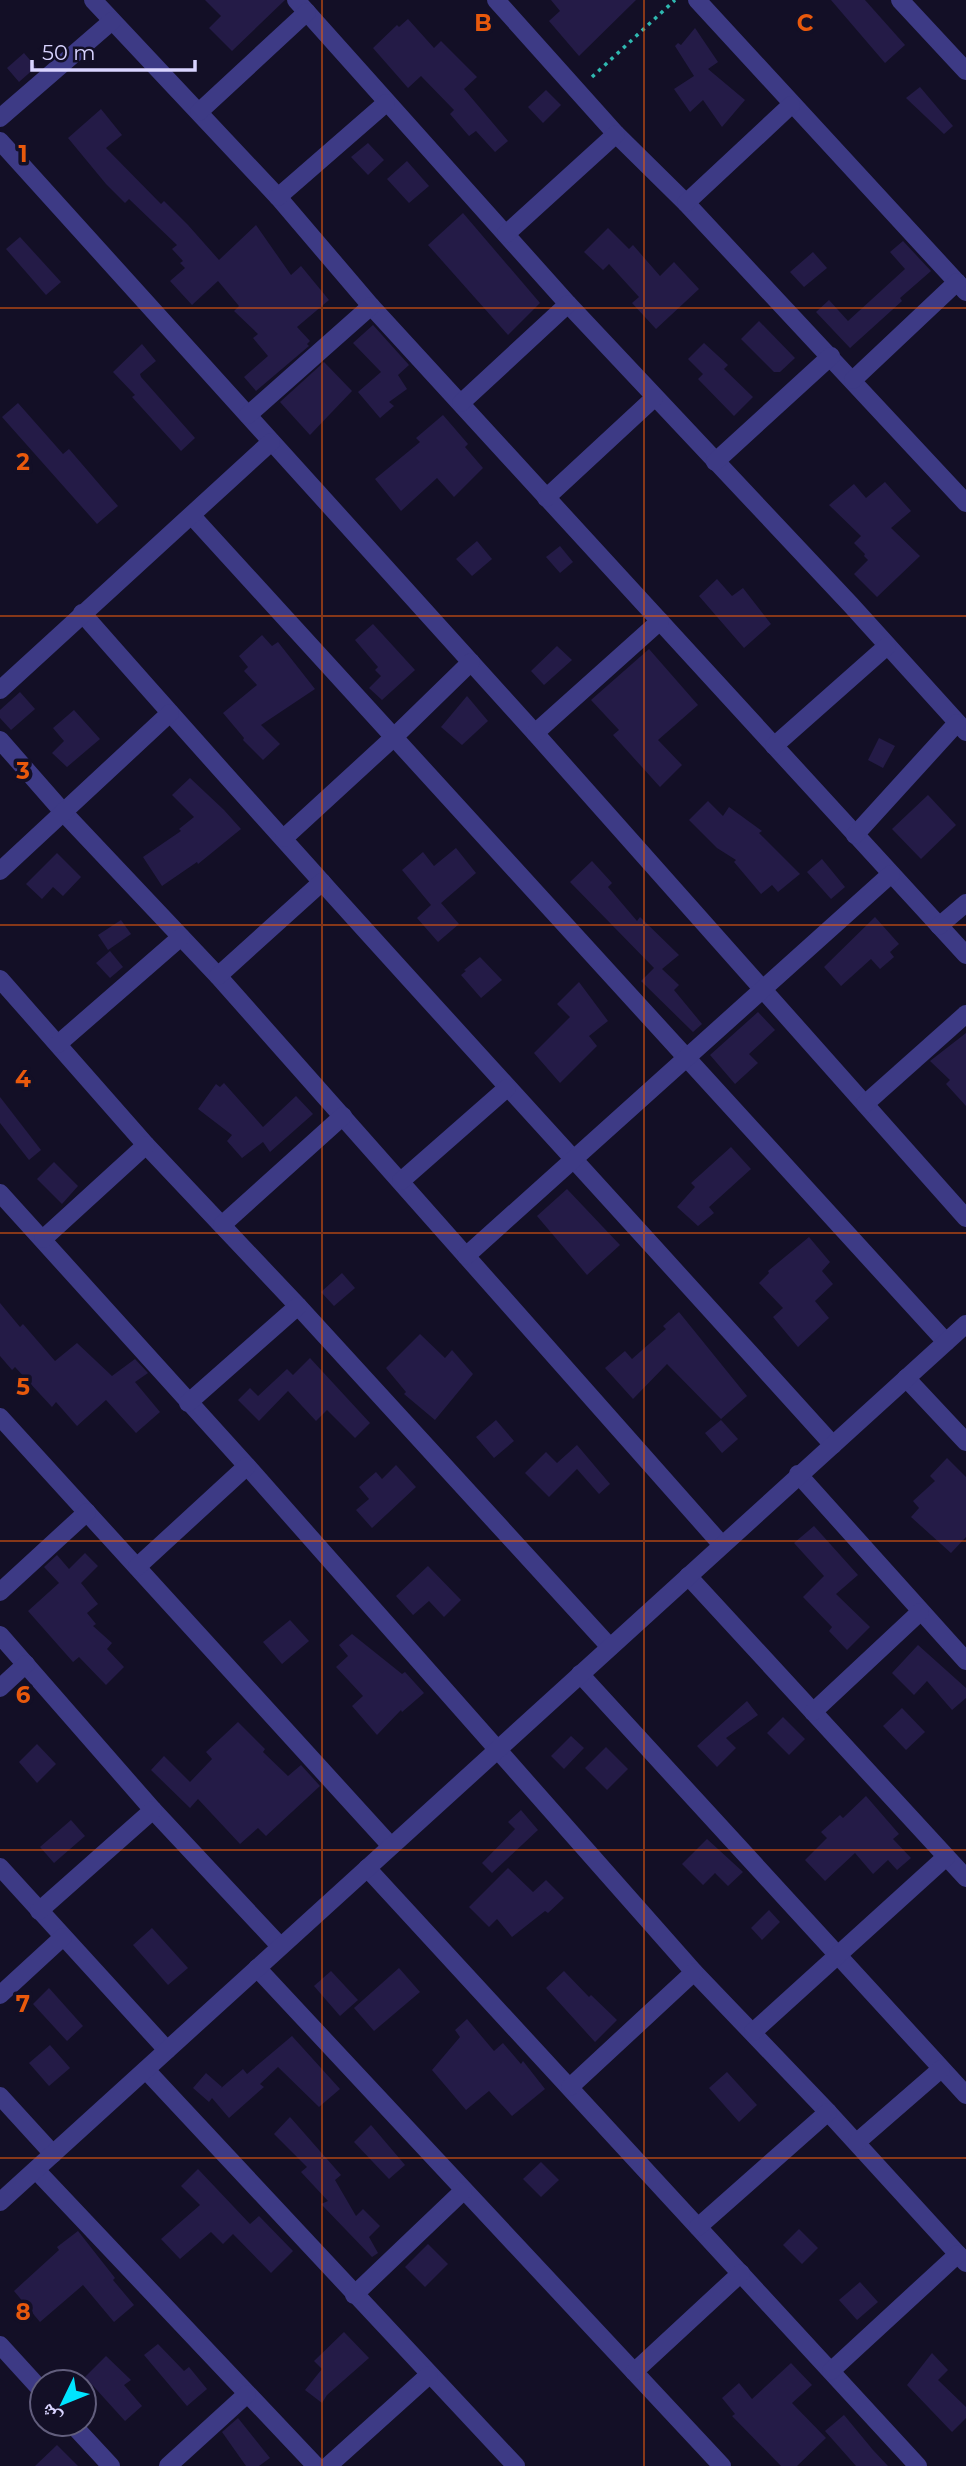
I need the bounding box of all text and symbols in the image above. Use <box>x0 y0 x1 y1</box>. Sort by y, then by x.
text: B <box>474 9 492 37</box>
text: C <box>797 9 814 37</box>
scale bar <box>32 28 194 72</box>
text: 50 m <box>42 40 96 65</box>
text: 1 <box>18 140 28 168</box>
text: 2 <box>16 448 30 476</box>
text: 3 <box>15 757 30 785</box>
text: 4 <box>15 1065 31 1093</box>
text: 5 <box>16 1373 30 1401</box>
text: 6 <box>16 1681 31 1709</box>
text: 7 <box>16 1990 30 2018</box>
text: 8 <box>15 2298 31 2326</box>
north arrow <box>28 2368 98 2438</box>
text: ش <box>36 2399 66 2429</box>

